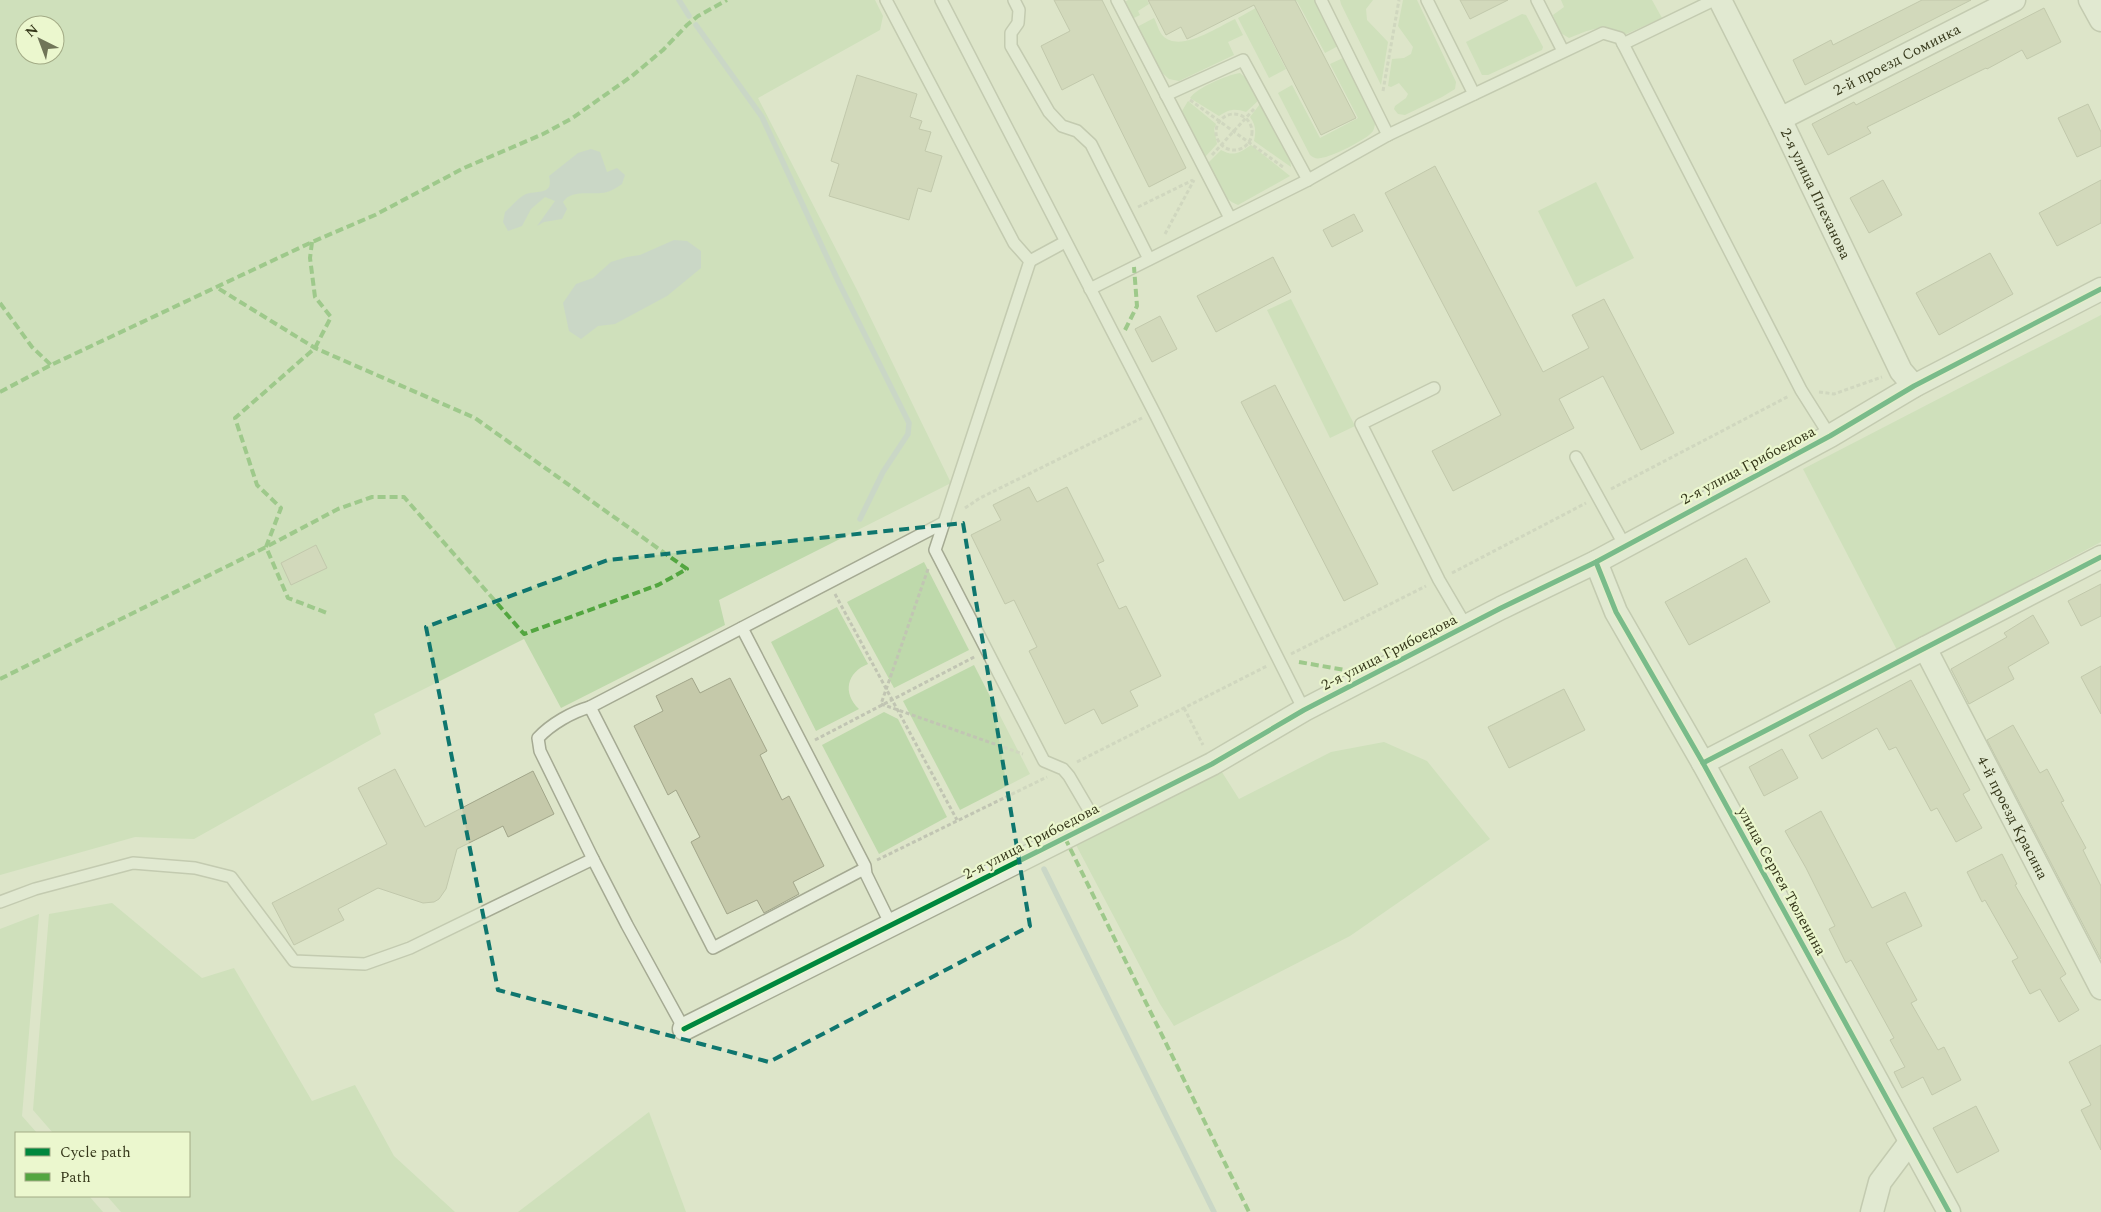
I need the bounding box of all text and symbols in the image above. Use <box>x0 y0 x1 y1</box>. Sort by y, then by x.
north arrow <box>15 15 65 65</box>
street label: 2-й проезд Соминка <box>1829 18 1965 102</box>
text: N <box>20 19 43 42</box>
street label: 2-я улица Плеханова <box>1774 124 1857 264</box>
street label: 2-я улица Грибоедова <box>1677 420 1820 511</box>
street label: 2-я улица Грибоедова <box>1317 608 1462 697</box>
street label: 4-й проезд Красина <box>1971 752 2054 884</box>
street label: 2-я улица Грибоедова <box>959 797 1104 886</box>
street label: улица Сергея Тюленина <box>1731 802 1832 960</box>
legend <box>15 1132 190 1197</box>
text: Cycle path <box>60 1141 131 1164</box>
text: Path <box>60 1166 91 1189</box>

